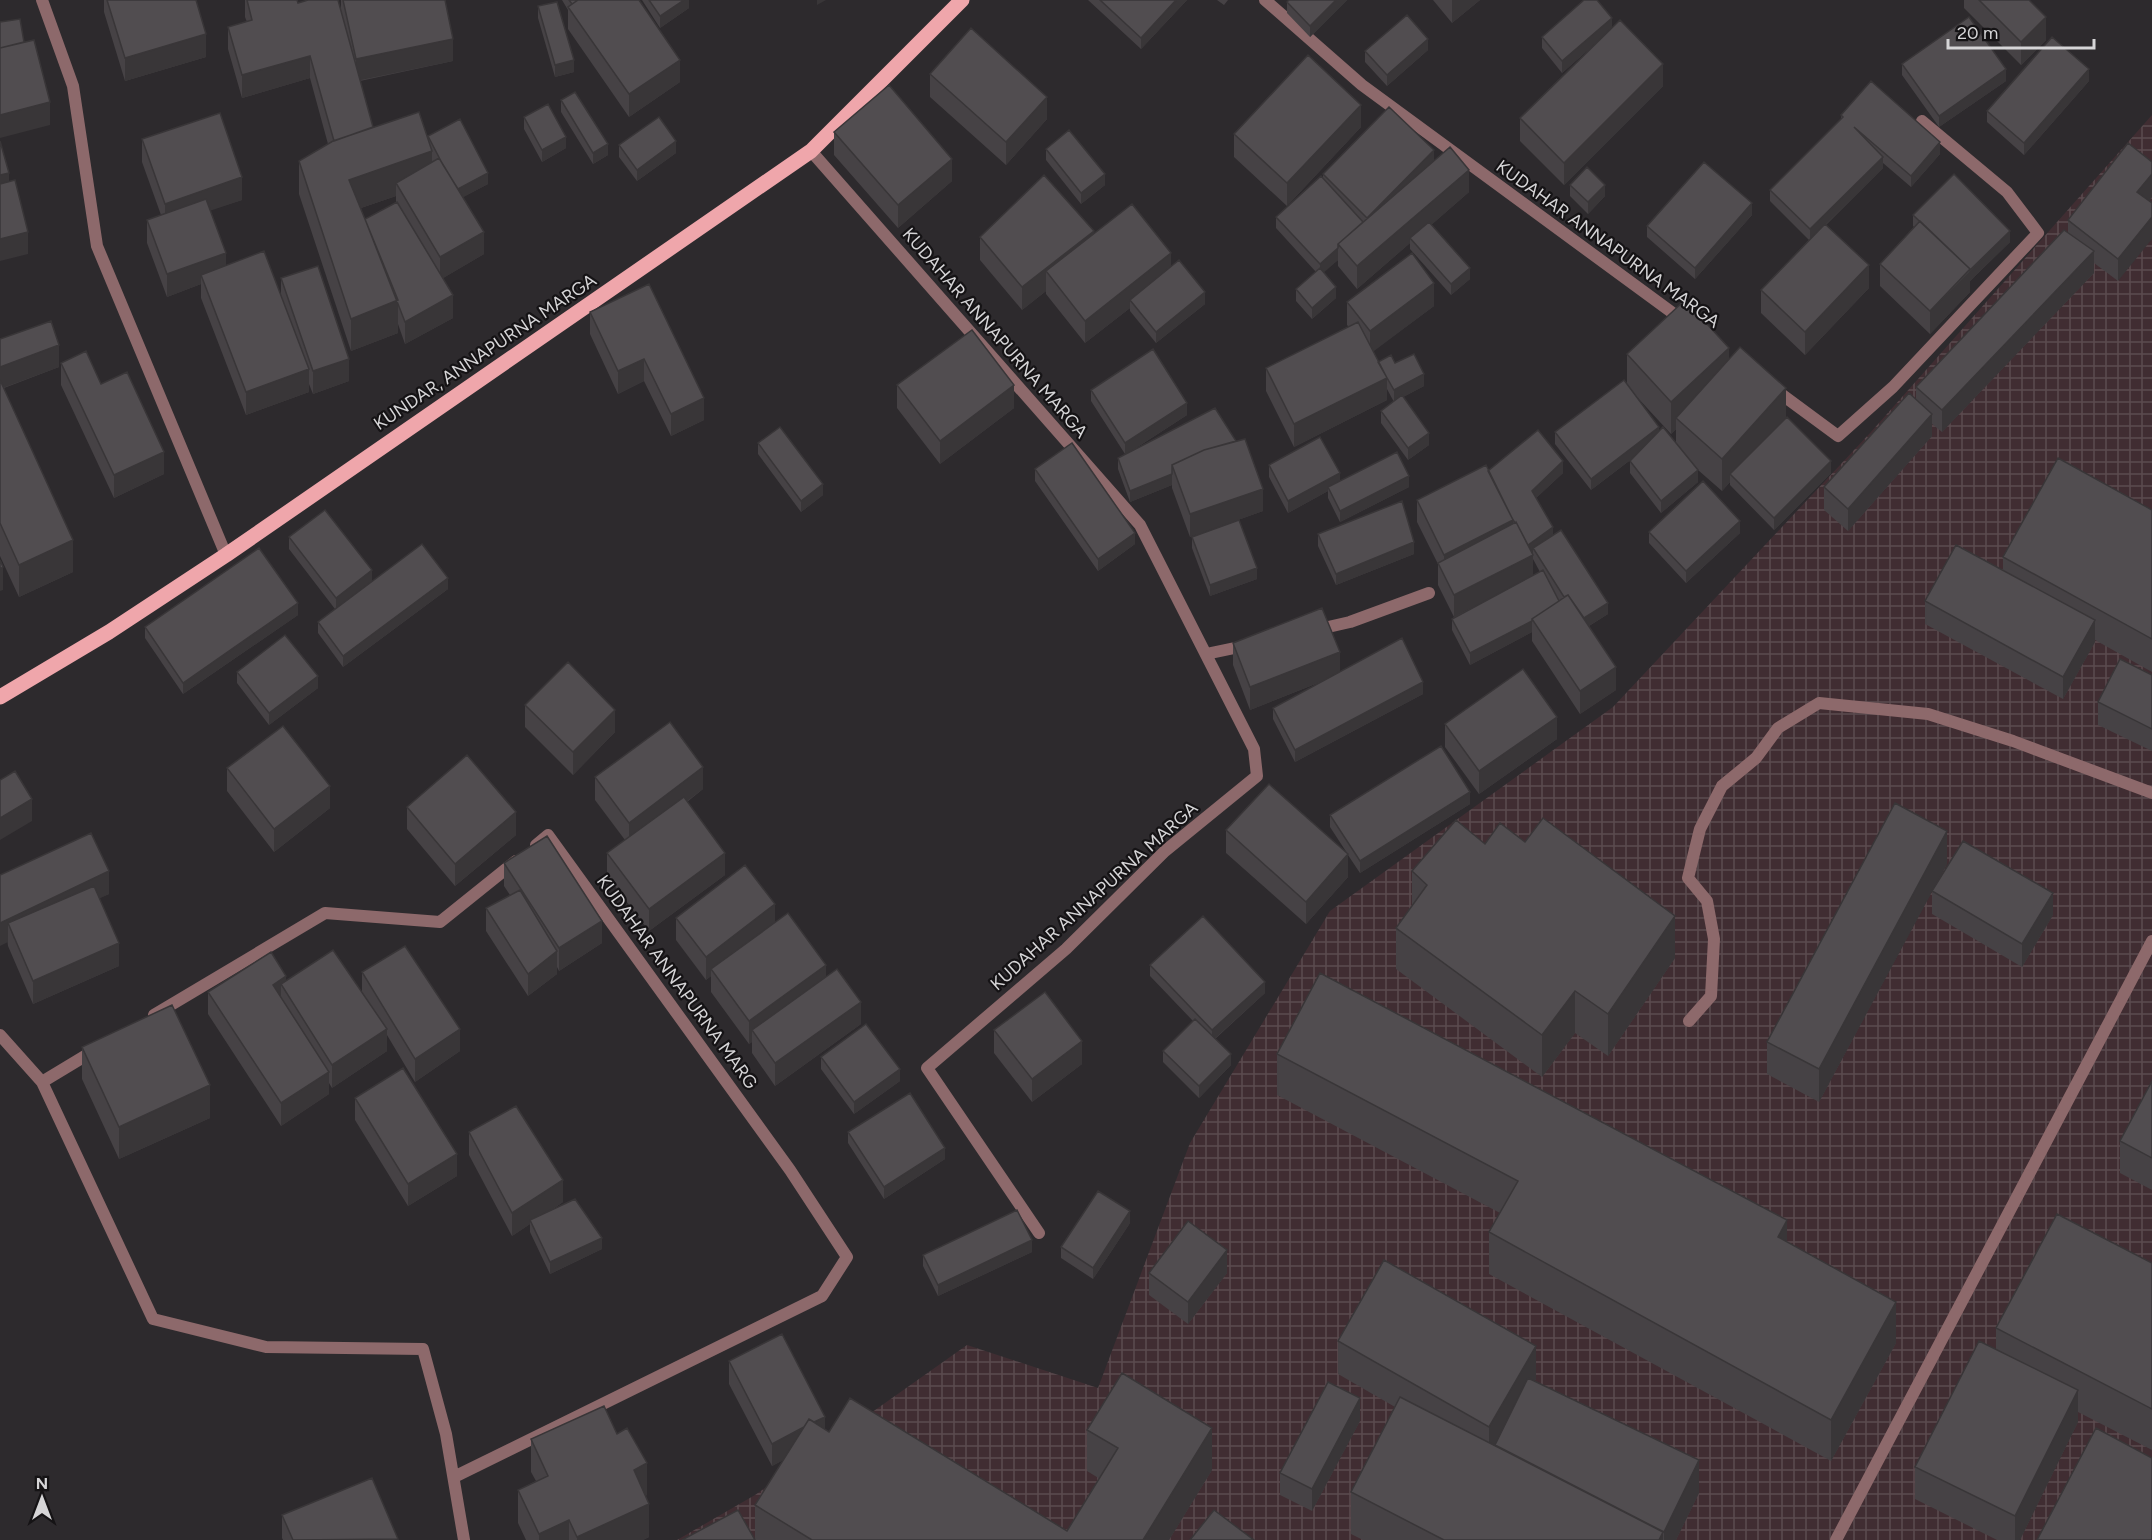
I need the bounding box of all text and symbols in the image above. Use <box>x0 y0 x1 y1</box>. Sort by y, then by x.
scale bar <box>1948 12 2094 50</box>
text: 20 m <box>1957 22 1998 44</box>
street label: KUDAHAR ANNAPURNA MARGA <box>1492 155 1724 333</box>
street label: KUDAHAR ANNAPURNA MARGA <box>898 223 1092 443</box>
street label: KUNDAR, ANNAPURNA MARGA <box>370 269 600 435</box>
street label: KUDAHAR ANNAPURNA MARGA <box>986 797 1202 995</box>
street label: KUDAHAR ANNAPURNA MARG <box>592 871 762 1094</box>
north arrow <box>12 1468 72 1528</box>
text: N <box>36 1474 48 1493</box>

